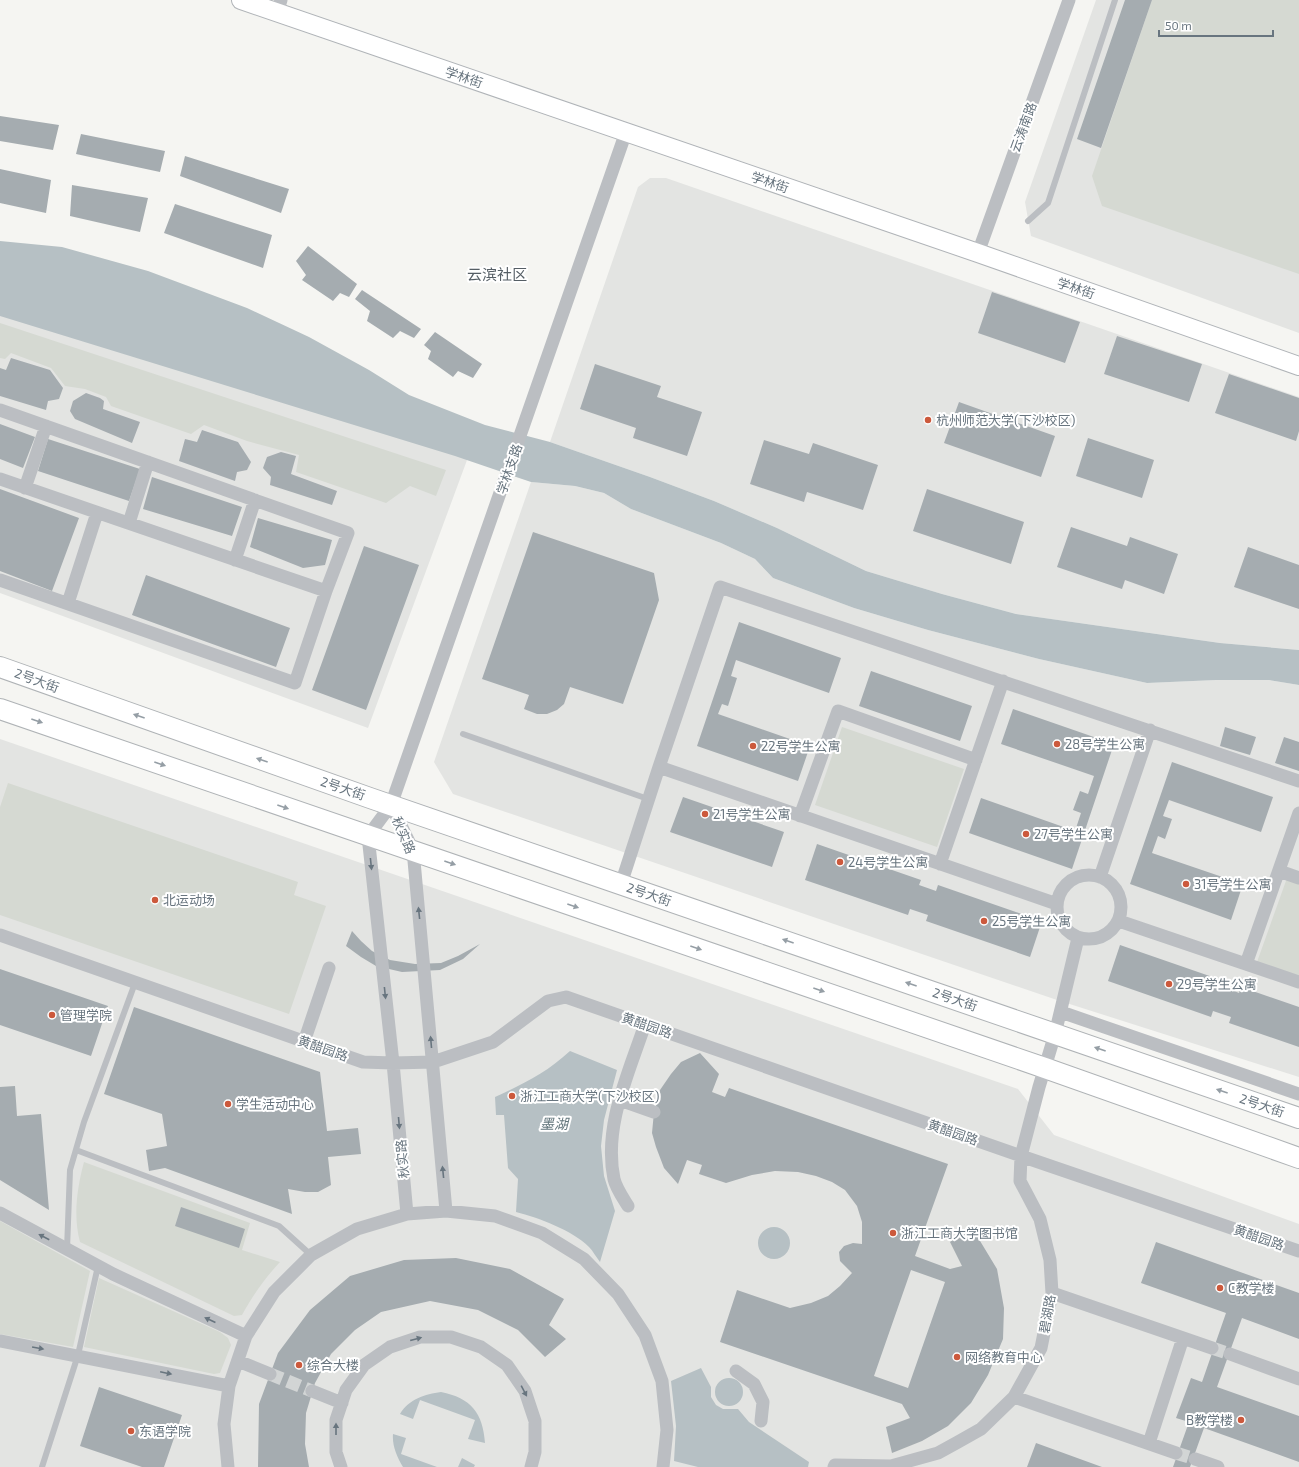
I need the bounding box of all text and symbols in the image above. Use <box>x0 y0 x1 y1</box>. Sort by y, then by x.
scale bar <box>1159 12 1273 38</box>
text: 50 m <box>1165 18 1192 32</box>
street label: 学林街 <box>443 63 485 91</box>
street label: 云涛南路 <box>1007 100 1039 154</box>
street label: 学林街 <box>749 168 791 196</box>
district label: 云滨社区 <box>467 265 527 283</box>
street label: 学林街 <box>1055 274 1097 302</box>
place label: 杭州师范大学(下沙校区) <box>936 412 1075 428</box>
marker: 杭州师范大学(下沙校区) <box>923 415 933 425</box>
street label: 学林支路 <box>493 442 525 496</box>
street label: 2号大街 <box>13 665 61 695</box>
one-way arrow <box>133 713 145 719</box>
one-way arrow <box>31 719 43 725</box>
place label: 28号学生公寓 <box>1065 736 1145 752</box>
place label: 22号学生公寓 <box>761 738 841 754</box>
marker: 28号学生公寓 <box>1052 739 1062 749</box>
marker: 22号学生公寓 <box>748 741 758 751</box>
one-way arrow <box>256 756 268 762</box>
one-way arrow <box>154 761 166 767</box>
street label: 2号大街 <box>319 773 367 803</box>
one-way arrow <box>277 804 289 810</box>
place label: 21号学生公寓 <box>713 806 790 822</box>
marker: 21号学生公寓 <box>700 809 710 819</box>
street label: 秋实路 <box>389 814 419 856</box>
place label: 27号学生公寓 <box>1034 826 1113 842</box>
marker: 27号学生公寓 <box>1021 829 1031 839</box>
place label: 24号学生公寓 <box>848 854 928 870</box>
marker: 24号学生公寓 <box>835 857 845 867</box>
one-way arrow <box>368 858 374 870</box>
one-way arrow <box>444 860 456 866</box>
place label: 31号学生公寓 <box>1194 876 1271 892</box>
street label: 2号大街 <box>625 879 673 909</box>
marker: 31号学生公寓 <box>1181 879 1191 889</box>
place label: 北运动场 <box>163 892 215 908</box>
marker: 北运动场 <box>150 895 160 905</box>
one-way arrow <box>567 903 579 909</box>
one-way arrow <box>416 907 422 919</box>
place label: 25号学生公寓 <box>992 913 1071 929</box>
marker: 25号学生公寓 <box>979 916 989 926</box>
one-way arrow <box>781 938 793 944</box>
one-way arrow <box>690 945 702 951</box>
place label: 29号学生公寓 <box>1177 976 1257 992</box>
marker: 29号学生公寓 <box>1164 979 1174 989</box>
one-way arrow <box>904 981 916 987</box>
street label: 2号大街 <box>931 984 979 1014</box>
one-way arrow <box>382 987 389 999</box>
one-way arrow <box>813 988 825 994</box>
place label: 管理学院 <box>60 1007 112 1023</box>
street label: 黄醋园路 <box>620 1009 674 1041</box>
marker: 管理学院 <box>47 1010 57 1020</box>
street label: 黄醋园路 <box>296 1032 350 1064</box>
one-way arrow <box>427 1036 434 1048</box>
one-way arrow <box>1093 1046 1105 1052</box>
place label: 浙江工商大学(下沙校区) <box>520 1088 659 1104</box>
one-way arrow <box>1216 1088 1228 1094</box>
street label: 2号大街 <box>1238 1090 1286 1120</box>
marker: 浙江工商大学(下沙校区) <box>507 1091 517 1101</box>
place label: 学生活动中心 <box>236 1096 314 1112</box>
marker: 学生活动中心 <box>223 1099 233 1109</box>
water label: 墨湖 <box>540 1115 570 1132</box>
street label: 黄醋园路 <box>926 1116 980 1148</box>
one-way arrow <box>395 1117 402 1129</box>
street label: 秋实路 <box>392 1139 412 1179</box>
one-way arrow <box>439 1166 446 1178</box>
street label: 黄醋园路 <box>1232 1221 1286 1253</box>
place label: 浙江工商大学图书馆 <box>901 1225 1018 1241</box>
marker: 浙江工商大学图书馆 <box>888 1228 898 1238</box>
one-way arrow <box>38 1233 50 1240</box>
place label: C教学楼 <box>1228 1280 1274 1296</box>
marker: C教学楼 <box>1215 1283 1225 1293</box>
street label: 碧湖路 <box>1036 1293 1058 1335</box>
one-way arrow <box>205 1317 216 1323</box>
one-way arrow <box>409 1335 422 1341</box>
one-way arrow <box>32 1345 44 1351</box>
place label: 网络教育中心 <box>965 1349 1043 1365</box>
marker: 网络教育中心 <box>952 1352 962 1362</box>
place label: 综合大楼 <box>307 1357 359 1373</box>
marker: 综合大楼 <box>294 1360 304 1370</box>
one-way arrow <box>160 1371 172 1377</box>
one-way arrow <box>521 1385 528 1396</box>
place label: B教学楼 <box>1186 1412 1233 1428</box>
marker: B教学楼 <box>1236 1415 1246 1425</box>
one-way arrow <box>333 1422 339 1435</box>
place label: 东语学院 <box>139 1423 191 1439</box>
marker: 东语学院 <box>126 1426 136 1436</box>

